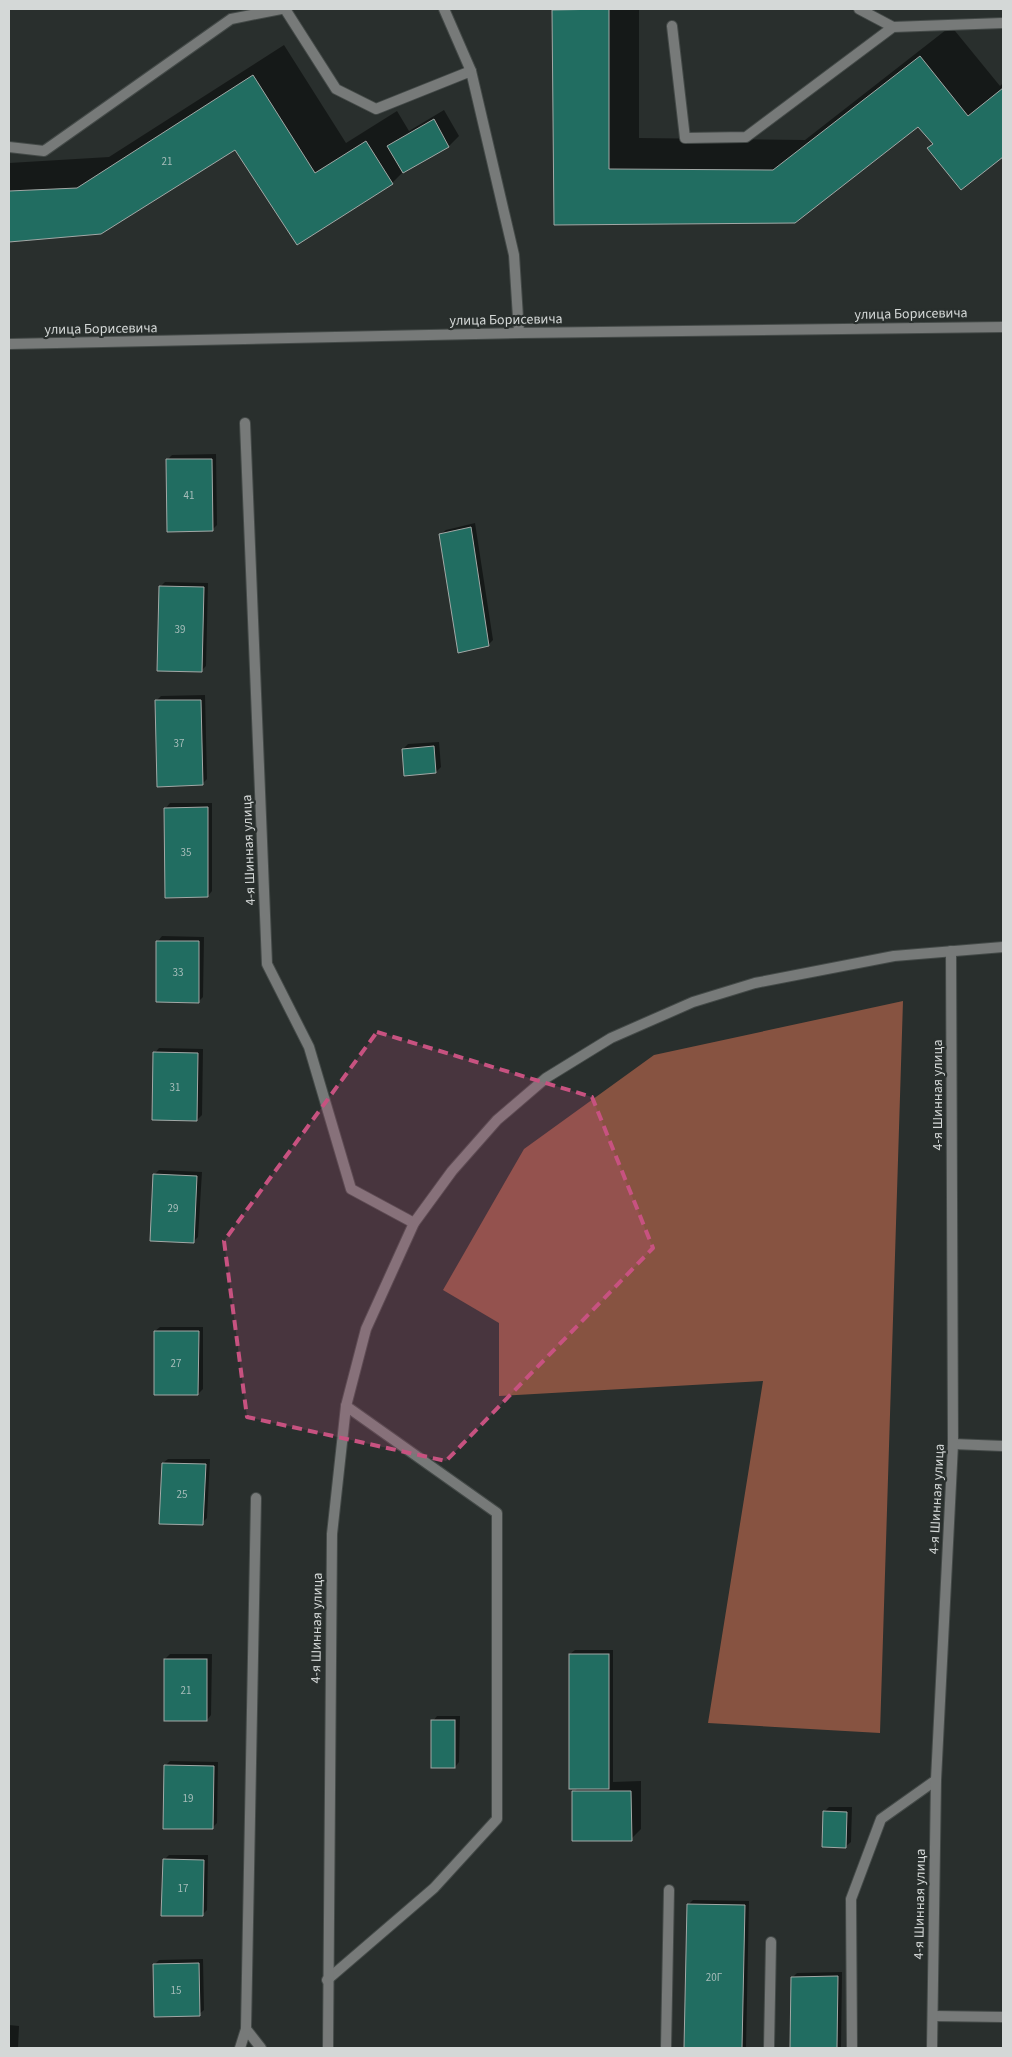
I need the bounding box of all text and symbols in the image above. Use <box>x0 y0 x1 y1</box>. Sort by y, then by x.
house number: 21 <box>162 154 172 169</box>
street label: улица Борисевича <box>854 303 968 325</box>
street label: улица Борисевича <box>449 309 563 331</box>
street label: улица Борисевича <box>44 318 158 340</box>
house number: 41 <box>184 488 194 503</box>
house number: 39 <box>175 622 185 637</box>
house number: 37 <box>174 736 184 751</box>
street label: 4-я Шинная улица <box>237 794 261 906</box>
house number: 35 <box>181 845 191 860</box>
house number: 33 <box>173 965 183 980</box>
street label: 4-я Шинная улица <box>928 1040 948 1150</box>
house number: 31 <box>170 1080 180 1095</box>
house number: 29 <box>168 1201 178 1216</box>
house number: 27 <box>171 1356 181 1371</box>
street label: 4-я Шинная улица <box>924 1443 950 1555</box>
house number: 25 <box>177 1487 187 1502</box>
street label: 4-я Шинная улица <box>306 1572 328 1684</box>
house number: 21 <box>181 1683 191 1698</box>
house number: 19 <box>183 1791 193 1806</box>
street label: 4-я Шинная улица <box>909 1848 931 1960</box>
house number: 17 <box>178 1881 188 1896</box>
house number: 20Г <box>706 1970 723 1985</box>
house number: 15 <box>171 1983 181 1998</box>

